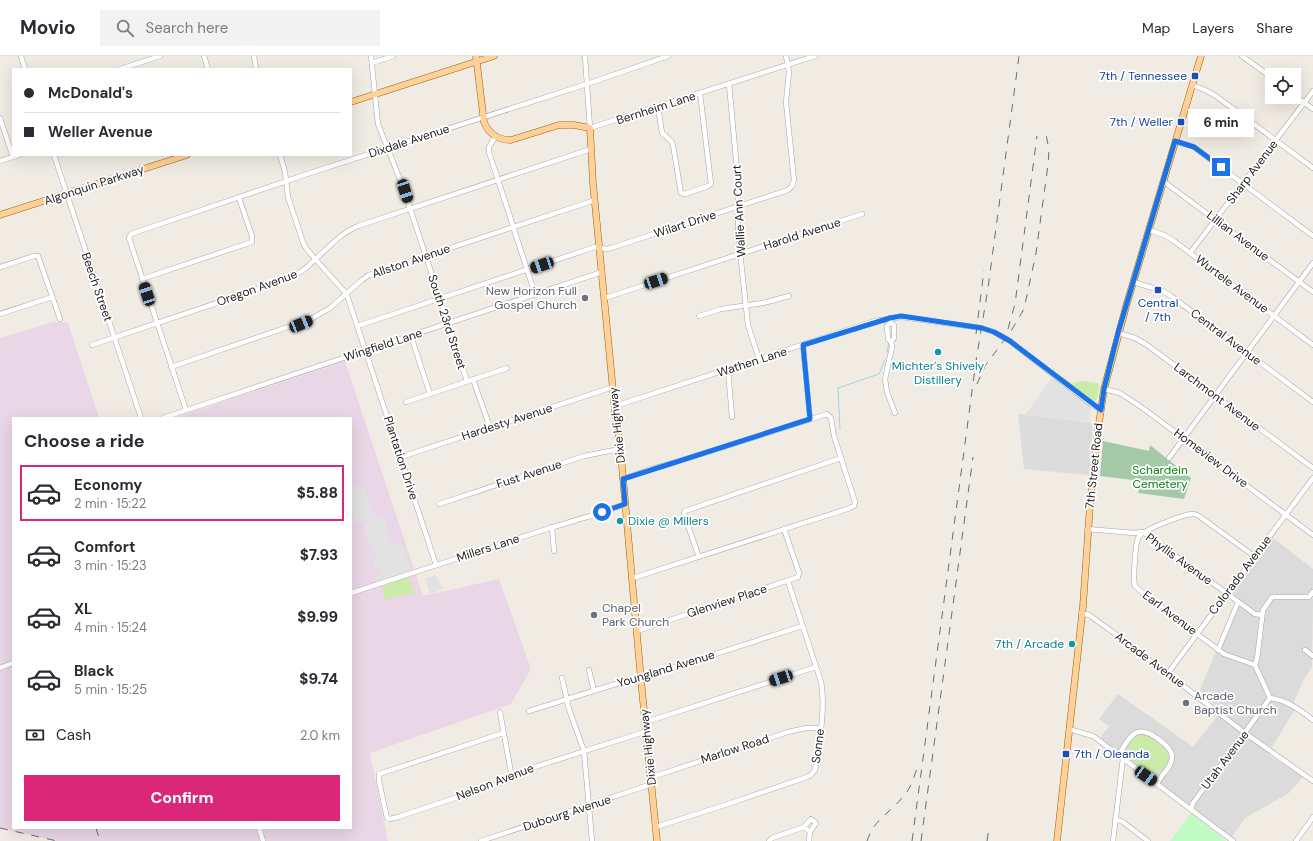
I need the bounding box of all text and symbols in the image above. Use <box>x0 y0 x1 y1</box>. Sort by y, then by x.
search box <box>100 10 380 46</box>
text: Movio <box>20 15 76 40</box>
icon: search <box>114 17 136 39</box>
text: Search here <box>146 18 228 38</box>
text: Map <box>1142 19 1170 37</box>
text: Layers <box>1192 19 1234 37</box>
text: Share <box>1256 19 1293 37</box>
place label: 7th / Tennessee <box>1099 68 1187 84</box>
map controls <box>1265 68 1301 104</box>
button: locate <box>1265 68 1301 104</box>
marker: 7th / Tennessee <box>1190 71 1200 81</box>
text: McDonald's <box>48 83 133 103</box>
street label: Bernheim Lane <box>614 88 698 128</box>
callout: 6 min <box>1188 109 1254 137</box>
place label: 7th / Weller <box>1109 114 1174 130</box>
text: 6 min <box>1203 114 1239 131</box>
marker: 7th / Weller <box>1176 117 1186 127</box>
street label: Dixdale Avenue <box>366 120 452 162</box>
text: Weller Avenue <box>48 122 153 142</box>
street label: Sharp Avenue <box>1223 137 1281 207</box>
route end <box>1212 158 1230 176</box>
street label: Algonquin Parkway <box>42 161 146 209</box>
street label: Wallie Ann Court <box>729 164 749 258</box>
car <box>396 178 414 204</box>
street label: Wilart Drive <box>652 206 718 242</box>
street label: Lillian Avenue <box>1203 207 1273 265</box>
street label: Harold Avenue <box>761 214 843 254</box>
street label: Allston Avenue <box>370 240 452 282</box>
street label: Beech Street <box>78 250 116 324</box>
street label: Wurtele Avenue <box>1192 251 1272 317</box>
car <box>529 255 555 275</box>
street label: Oregon Avenue <box>214 266 300 310</box>
car <box>643 272 669 290</box>
street label: South 23rd Street <box>424 273 470 372</box>
car <box>138 281 156 307</box>
place label: New Horizon Full Gospel Church <box>486 283 577 313</box>
marker: Central / 7th <box>1153 285 1163 295</box>
marker: New Horizon Full Gospel Church <box>580 293 590 303</box>
place label: Central / 7th <box>1138 295 1178 325</box>
street label: Central Avenue <box>1187 305 1265 369</box>
car <box>288 314 314 334</box>
street label: Wingfield Lane <box>342 325 424 365</box>
street label: Wathen Lane <box>715 343 789 381</box>
marker: Michter's Shively Distillery <box>933 347 943 357</box>
place label: Michter's Shively Distillery <box>892 358 985 388</box>
street label: Larchmont Avenue <box>1171 359 1264 435</box>
street label: Dixie Highway <box>605 386 629 464</box>
street label: Hardesty Avenue <box>460 400 555 444</box>
street label: Plantation Drive <box>380 414 422 502</box>
street label: 7th Street Road <box>1082 422 1106 510</box>
street label: Homeview Drive <box>1171 425 1252 491</box>
text: Choose a ride <box>24 429 145 453</box>
street label: Fust Avenue <box>494 456 564 492</box>
park label: Schardein Cemetery <box>1132 462 1188 492</box>
icon: car <box>26 475 62 511</box>
text: Economy <box>74 475 142 495</box>
text: $5.88 <box>297 483 338 503</box>
text: 2 min · 15:22 <box>74 495 146 512</box>
route start <box>593 503 611 521</box>
place label: Dixie @ Millers <box>628 513 709 529</box>
marker: Dixie @ Millers <box>615 516 625 526</box>
street label: Phyllis Avenue <box>1143 529 1216 589</box>
street label: Millers Lane <box>454 530 522 566</box>
street label: Colorado Avenue <box>1205 532 1275 618</box>
icon: car <box>26 537 62 573</box>
text: Comfort <box>74 537 135 557</box>
text: $7.93 <box>300 545 338 565</box>
text: 3 min · 15:23 <box>74 557 147 574</box>
street label: Glenview Place <box>685 580 769 621</box>
street label: Earl Avenue <box>1139 587 1201 639</box>
icon: car <box>26 599 62 635</box>
text: XL <box>74 599 92 619</box>
place label: Chapel Park Church <box>602 600 669 630</box>
text: $9.99 <box>297 607 338 627</box>
marker: Chapel Park Church <box>589 610 599 620</box>
text: 4 min · 15:24 <box>74 619 147 636</box>
street label: Arcade Avenue <box>1112 628 1188 692</box>
place label: 7th / Arcade <box>995 636 1064 652</box>
marker: 7th / Arcade <box>1067 639 1077 649</box>
street label: Youngland Avenue <box>615 647 717 691</box>
icon: car <box>26 661 62 697</box>
text: Black <box>74 661 114 681</box>
text: $9.74 <box>299 669 338 689</box>
car <box>768 669 794 687</box>
text: 5 min · 15:25 <box>74 681 147 698</box>
place label: Arcade Baptist Church <box>1194 688 1277 718</box>
marker: Arcade Baptist Church <box>1181 698 1191 708</box>
street label: Dixie Highway <box>636 708 660 786</box>
icon: cash <box>24 724 46 746</box>
text: Cash <box>56 725 91 745</box>
text: 2.0 km <box>300 727 340 744</box>
street label: Utah Avenue <box>1198 727 1253 793</box>
street label: Sonne <box>808 728 828 764</box>
street label: Marlow Road <box>699 730 771 768</box>
place label: 7th / Oleanda <box>1074 746 1149 762</box>
marker: 7th / Oleanda <box>1061 749 1071 759</box>
street label: Nelson Avenue <box>454 760 536 804</box>
car <box>1133 764 1159 788</box>
button: Confirm <box>24 775 340 821</box>
street label: Dubourg Avenue <box>521 791 613 835</box>

